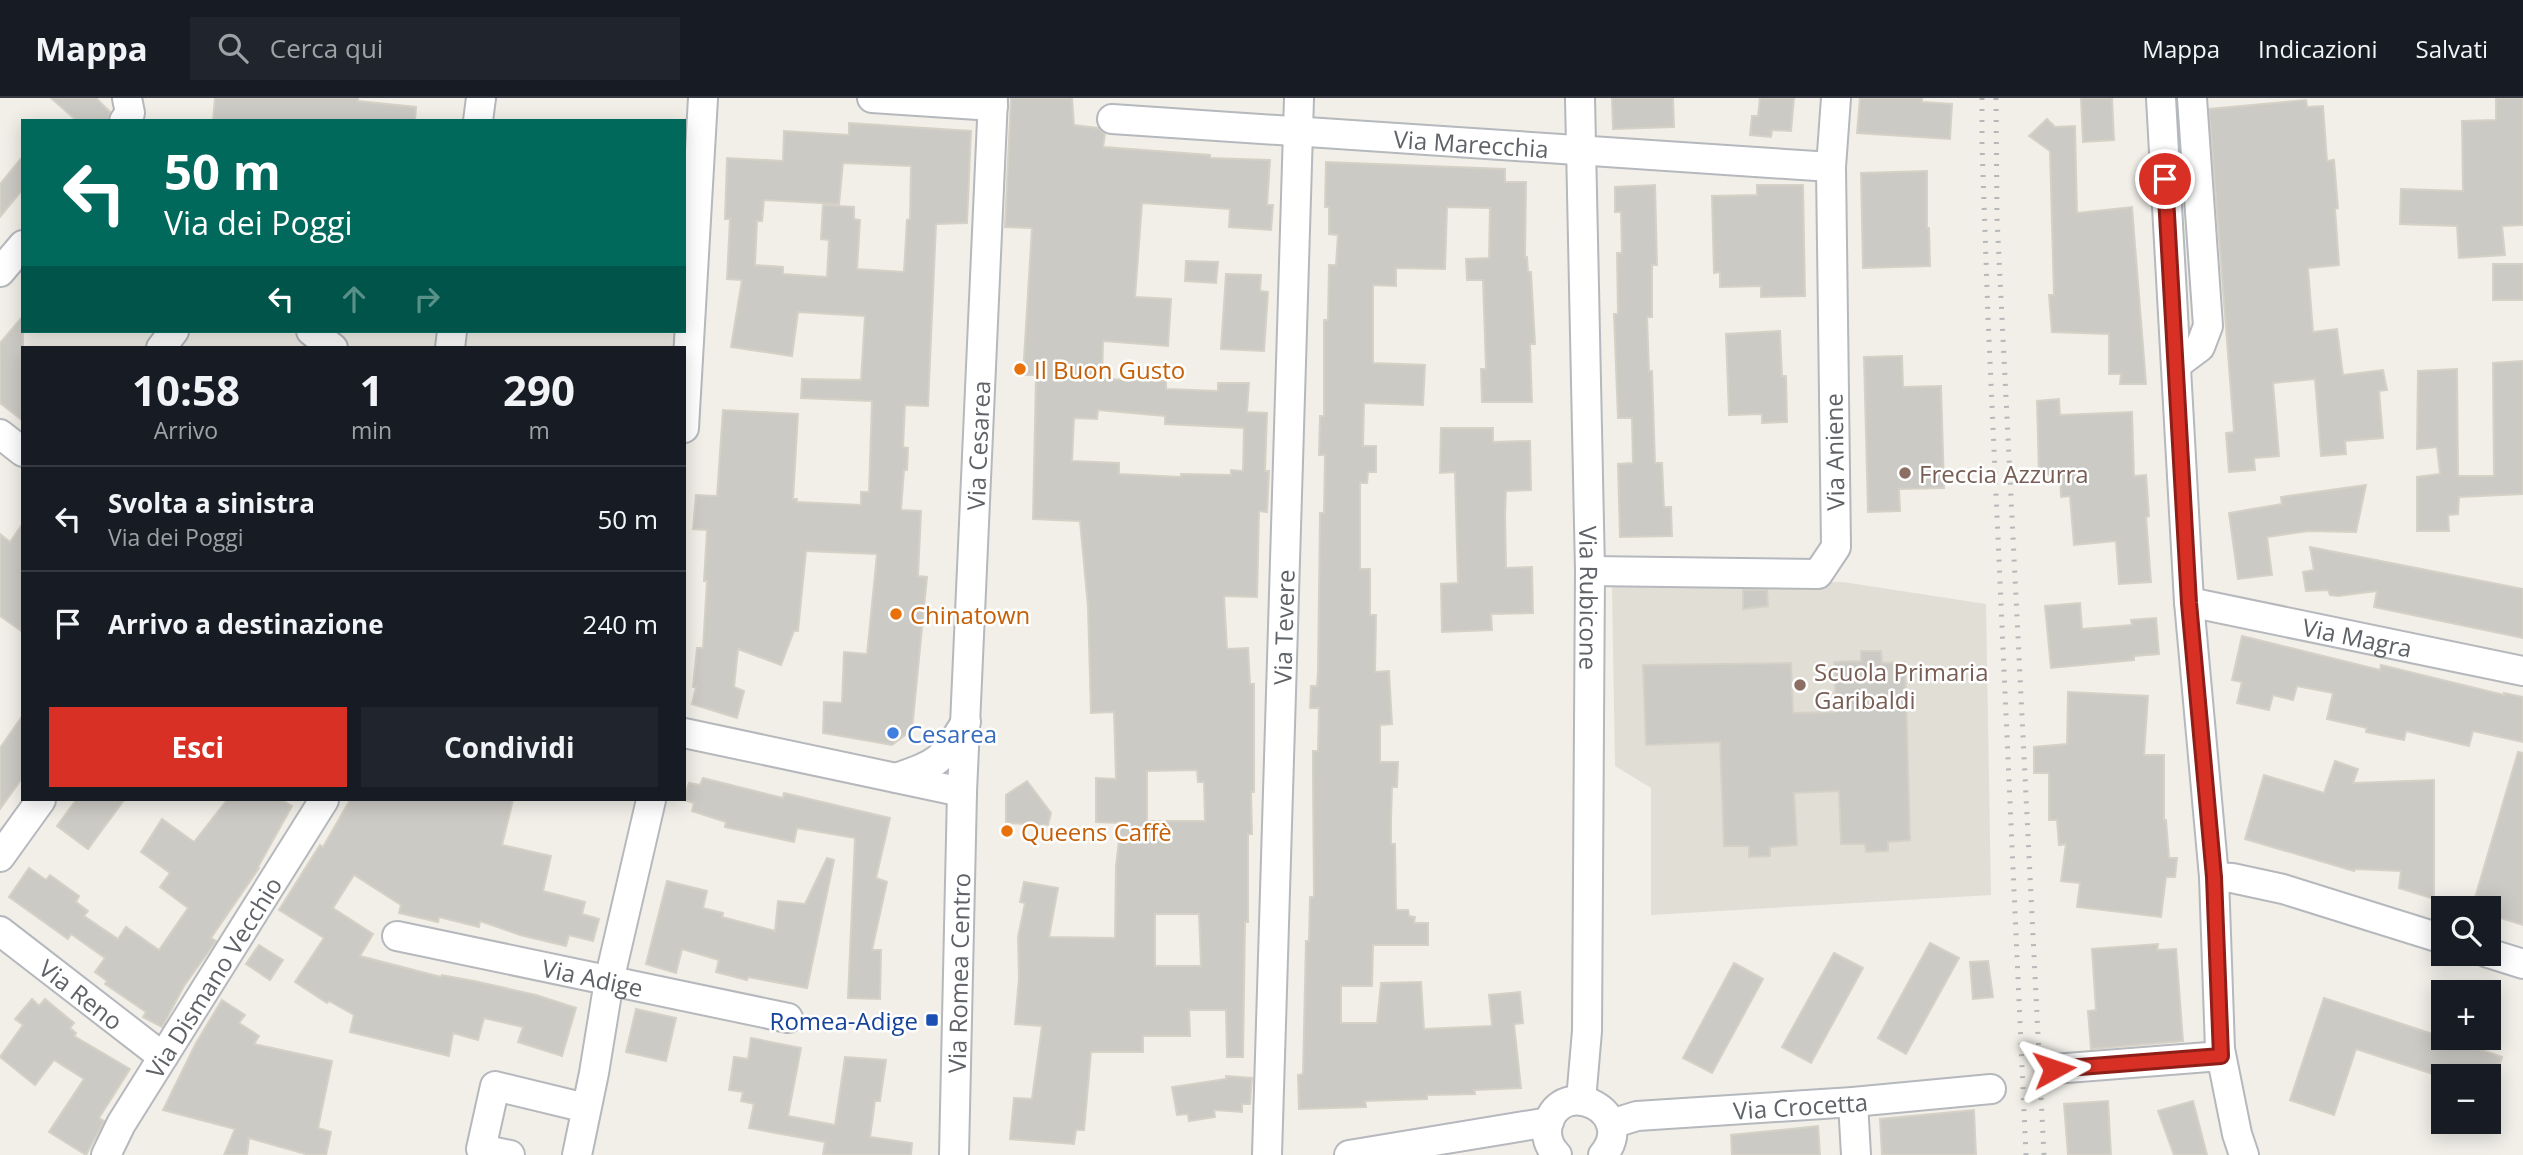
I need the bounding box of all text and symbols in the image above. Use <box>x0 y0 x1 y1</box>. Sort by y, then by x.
search box <box>190 17 680 80</box>
text: Mappa <box>35 26 148 71</box>
icon: search <box>214 29 252 67</box>
text: Cerca qui <box>270 30 383 66</box>
text: Mappa <box>2142 32 2220 65</box>
text: Indicazioni <box>2258 32 2378 65</box>
text: Salvati <box>2416 32 2488 65</box>
street label: Via Marecchia <box>1393 121 1550 165</box>
text: 50 m <box>164 138 281 204</box>
icon: left <box>49 147 140 238</box>
pin <box>2135 149 2195 209</box>
icon: arrive <box>2146 160 2184 198</box>
text: Via dei Poggi <box>164 201 353 244</box>
icon: left <box>262 280 300 318</box>
icon: ahead <box>335 280 373 318</box>
icon: right <box>408 280 446 318</box>
place label: Il Buon Gusto <box>1034 353 1185 386</box>
text: 10:58 <box>132 361 240 418</box>
text: 1 <box>359 361 384 418</box>
text: 290 <box>503 361 575 418</box>
marker: Il Buon Gusto <box>1012 361 1028 377</box>
street label: Via Cesarea <box>958 380 997 511</box>
street label: Via Aniene <box>1816 393 1852 511</box>
text: Arrivo <box>154 414 218 446</box>
text: min <box>351 414 392 446</box>
text: m <box>528 414 550 446</box>
place label: Freccia Azzurra <box>1919 457 2089 490</box>
marker: Freccia Azzurra <box>1897 465 1913 481</box>
text: Svolta a sinistra <box>108 485 315 521</box>
icon: left <box>49 500 87 538</box>
text: 50 m <box>597 501 658 537</box>
text: Via dei Poggi <box>108 521 244 553</box>
street label: Via Rubicone <box>1573 525 1607 670</box>
street label: Via Tevere <box>1265 569 1301 685</box>
place label: Chinatown <box>910 598 1030 631</box>
icon: arrive <box>49 605 87 643</box>
text: Arrivo a destinazione <box>108 606 384 642</box>
text: 240 m <box>583 606 658 642</box>
marker: Chinatown <box>888 606 904 622</box>
street label: Via Magra <box>2300 609 2415 664</box>
place label: Scuola Primaria Garibaldi <box>1814 655 1989 716</box>
marker: Scuola Primaria Garibaldi <box>1792 677 1808 693</box>
button: Esci <box>49 707 347 787</box>
button: Condividi <box>361 707 658 787</box>
place label: Cesarea <box>907 717 997 750</box>
marker: Cesarea <box>885 725 901 741</box>
place label: Queens Caffè <box>1021 815 1172 848</box>
marker: Queens Caffè <box>999 823 1015 839</box>
street label: Via Dismano Vecchio <box>138 870 289 1084</box>
street label: Via Romea Centro <box>939 872 977 1074</box>
map controls <box>2431 896 2501 1134</box>
button: search <box>2431 896 2501 966</box>
street label: Via Adige <box>539 950 646 1004</box>
street label: Via Reno <box>33 951 130 1037</box>
button: + <box>2431 980 2501 1050</box>
place label: Romea-Adige <box>770 1004 918 1037</box>
marker: Romea-Adige <box>924 1012 940 1028</box>
position arrow <box>2017 1032 2091 1106</box>
button: − <box>2431 1064 2501 1134</box>
street label: Via Crocetta <box>1732 1084 1869 1126</box>

